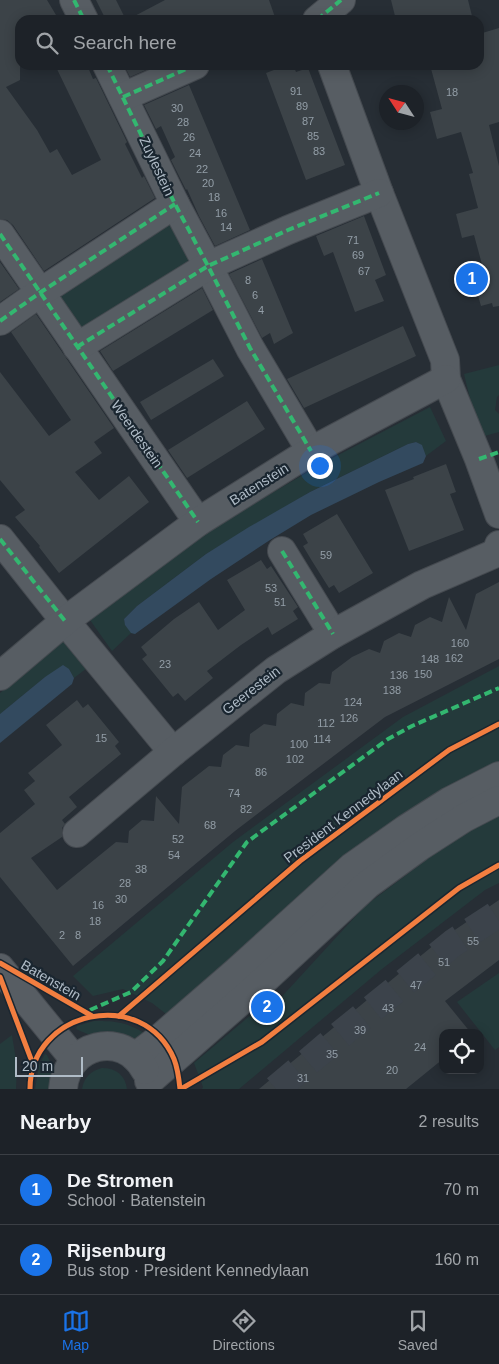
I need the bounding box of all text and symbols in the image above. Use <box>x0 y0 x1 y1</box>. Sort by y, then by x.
search box <box>15 15 484 70</box>
icon: search <box>33 29 61 57</box>
text: Search here <box>73 32 177 53</box>
house number: 91 <box>290 85 302 97</box>
north arrow <box>379 85 424 130</box>
house number: 18 <box>446 86 458 98</box>
house number: 89 <box>296 100 308 112</box>
house number: 30 <box>171 102 183 114</box>
house number: 87 <box>302 115 314 127</box>
house number: 28 <box>177 116 189 128</box>
house number: 85 <box>307 130 319 142</box>
house number: 26 <box>183 131 195 143</box>
street label: Zuylestein <box>136 134 178 198</box>
house number: 83 <box>313 145 325 157</box>
house number: 24 <box>189 147 201 159</box>
house number: 22 <box>196 163 208 175</box>
house number: 20 <box>202 177 214 189</box>
house number: 18 <box>208 191 220 203</box>
house number: 16 <box>215 207 227 219</box>
house number: 14 <box>220 221 232 233</box>
house number: 71 <box>347 234 359 246</box>
house number: 69 <box>352 249 364 261</box>
pin: 1 <box>456 260 488 298</box>
house number: 67 <box>358 265 370 277</box>
house number: 8 <box>245 274 251 286</box>
house number: 6 <box>252 289 258 301</box>
house number: 4 <box>258 304 264 316</box>
street label: Weerdestein <box>108 397 166 471</box>
your location <box>307 453 333 479</box>
street label: Batenstein <box>227 460 291 508</box>
house number: 59 <box>320 549 332 561</box>
house number: 53 <box>265 582 277 594</box>
house number: 51 <box>274 596 286 608</box>
house number: 160 <box>451 637 469 649</box>
house number: 162 <box>445 652 463 664</box>
house number: 148 <box>421 653 439 665</box>
house number: 23 <box>159 658 171 670</box>
street label: Geerestein <box>219 663 283 717</box>
house number: 150 <box>414 668 432 680</box>
house number: 136 <box>390 669 408 681</box>
house number: 138 <box>383 684 401 696</box>
house number: 124 <box>344 696 362 708</box>
house number: 126 <box>340 712 358 724</box>
house number: 112 <box>317 717 335 729</box>
house number: 15 <box>95 732 107 744</box>
house number: 114 <box>313 733 331 745</box>
house number: 100 <box>290 738 308 750</box>
house number: 102 <box>286 753 304 765</box>
house number: 86 <box>255 766 267 778</box>
street label: President Kennedylaan <box>280 766 406 866</box>
house number: 74 <box>228 787 240 799</box>
house number: 82 <box>240 803 252 815</box>
house number: 68 <box>204 819 216 831</box>
house number: 52 <box>172 833 184 845</box>
house number: 54 <box>168 849 180 861</box>
house number: 38 <box>135 863 147 875</box>
house number: 28 <box>119 877 131 889</box>
house number: 30 <box>115 893 127 905</box>
house number: 16 <box>92 899 104 911</box>
house number: 18 <box>89 915 101 927</box>
house number: 2 <box>59 929 65 941</box>
house number: 8 <box>75 929 81 941</box>
house number: 55 <box>467 935 479 947</box>
house number: 51 <box>438 956 450 968</box>
street label: Batenstein <box>18 957 84 1003</box>
house number: 47 <box>410 979 422 991</box>
pin: 2 <box>251 988 283 1026</box>
house number: 43 <box>382 1002 394 1014</box>
house number: 39 <box>354 1024 366 1036</box>
map controls <box>439 1029 484 1074</box>
button: locate <box>439 1029 484 1074</box>
house number: 24 <box>414 1041 426 1053</box>
house number: 35 <box>326 1048 338 1060</box>
scale bar <box>15 1054 82 1077</box>
text: 20 m <box>22 1058 53 1074</box>
house number: 20 <box>386 1064 398 1076</box>
house number: 31 <box>297 1072 309 1084</box>
text: Nearby <box>20 1110 91 1133</box>
text: 2 results <box>419 1113 479 1130</box>
text: De Stromen <box>67 1170 174 1191</box>
text: 1 <box>32 1181 40 1198</box>
text: 70 m <box>443 1181 479 1198</box>
text: School · Batenstein <box>67 1192 206 1209</box>
text: Rijsenburg <box>67 1240 166 1261</box>
text: 2 <box>32 1251 40 1268</box>
text: 160 m <box>435 1251 479 1268</box>
text: Bus stop · President Kennedylaan <box>67 1262 309 1279</box>
tab: Map <box>62 1307 90 1353</box>
tab: Directions <box>213 1307 275 1353</box>
tab: Saved <box>398 1307 437 1353</box>

